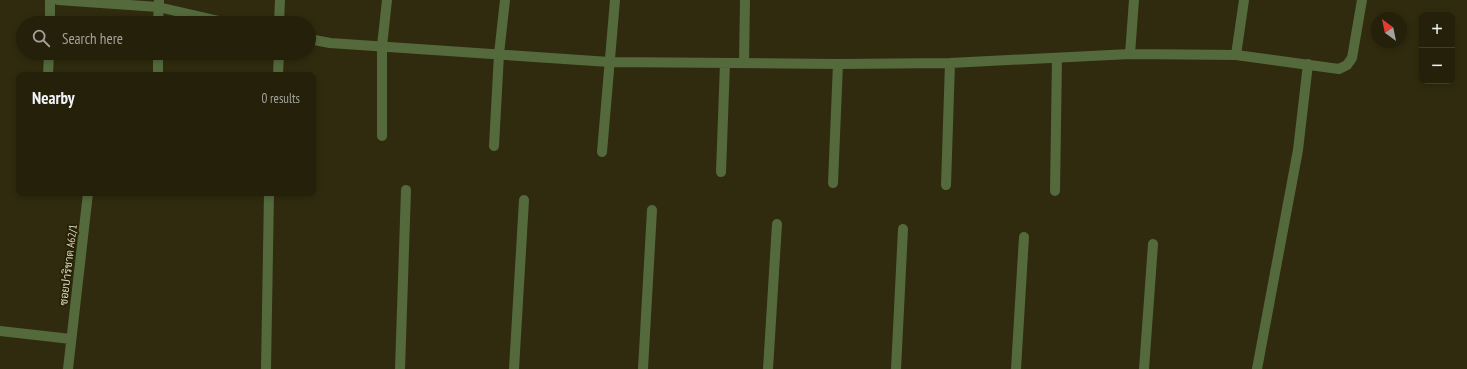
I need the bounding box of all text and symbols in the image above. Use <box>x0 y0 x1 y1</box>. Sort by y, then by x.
north arrow <box>1371 12 1407 48</box>
map controls <box>1419 12 1455 84</box>
button: + <box>1419 12 1455 48</box>
search box <box>16 16 316 60</box>
icon: search <box>30 27 52 49</box>
text: Search here <box>62 29 123 48</box>
button: − <box>1419 48 1455 84</box>
text: Nearby <box>32 87 75 109</box>
text: 0 results <box>261 90 300 107</box>
street label: ซอยปาริชาต A62/1 <box>56 224 80 306</box>

